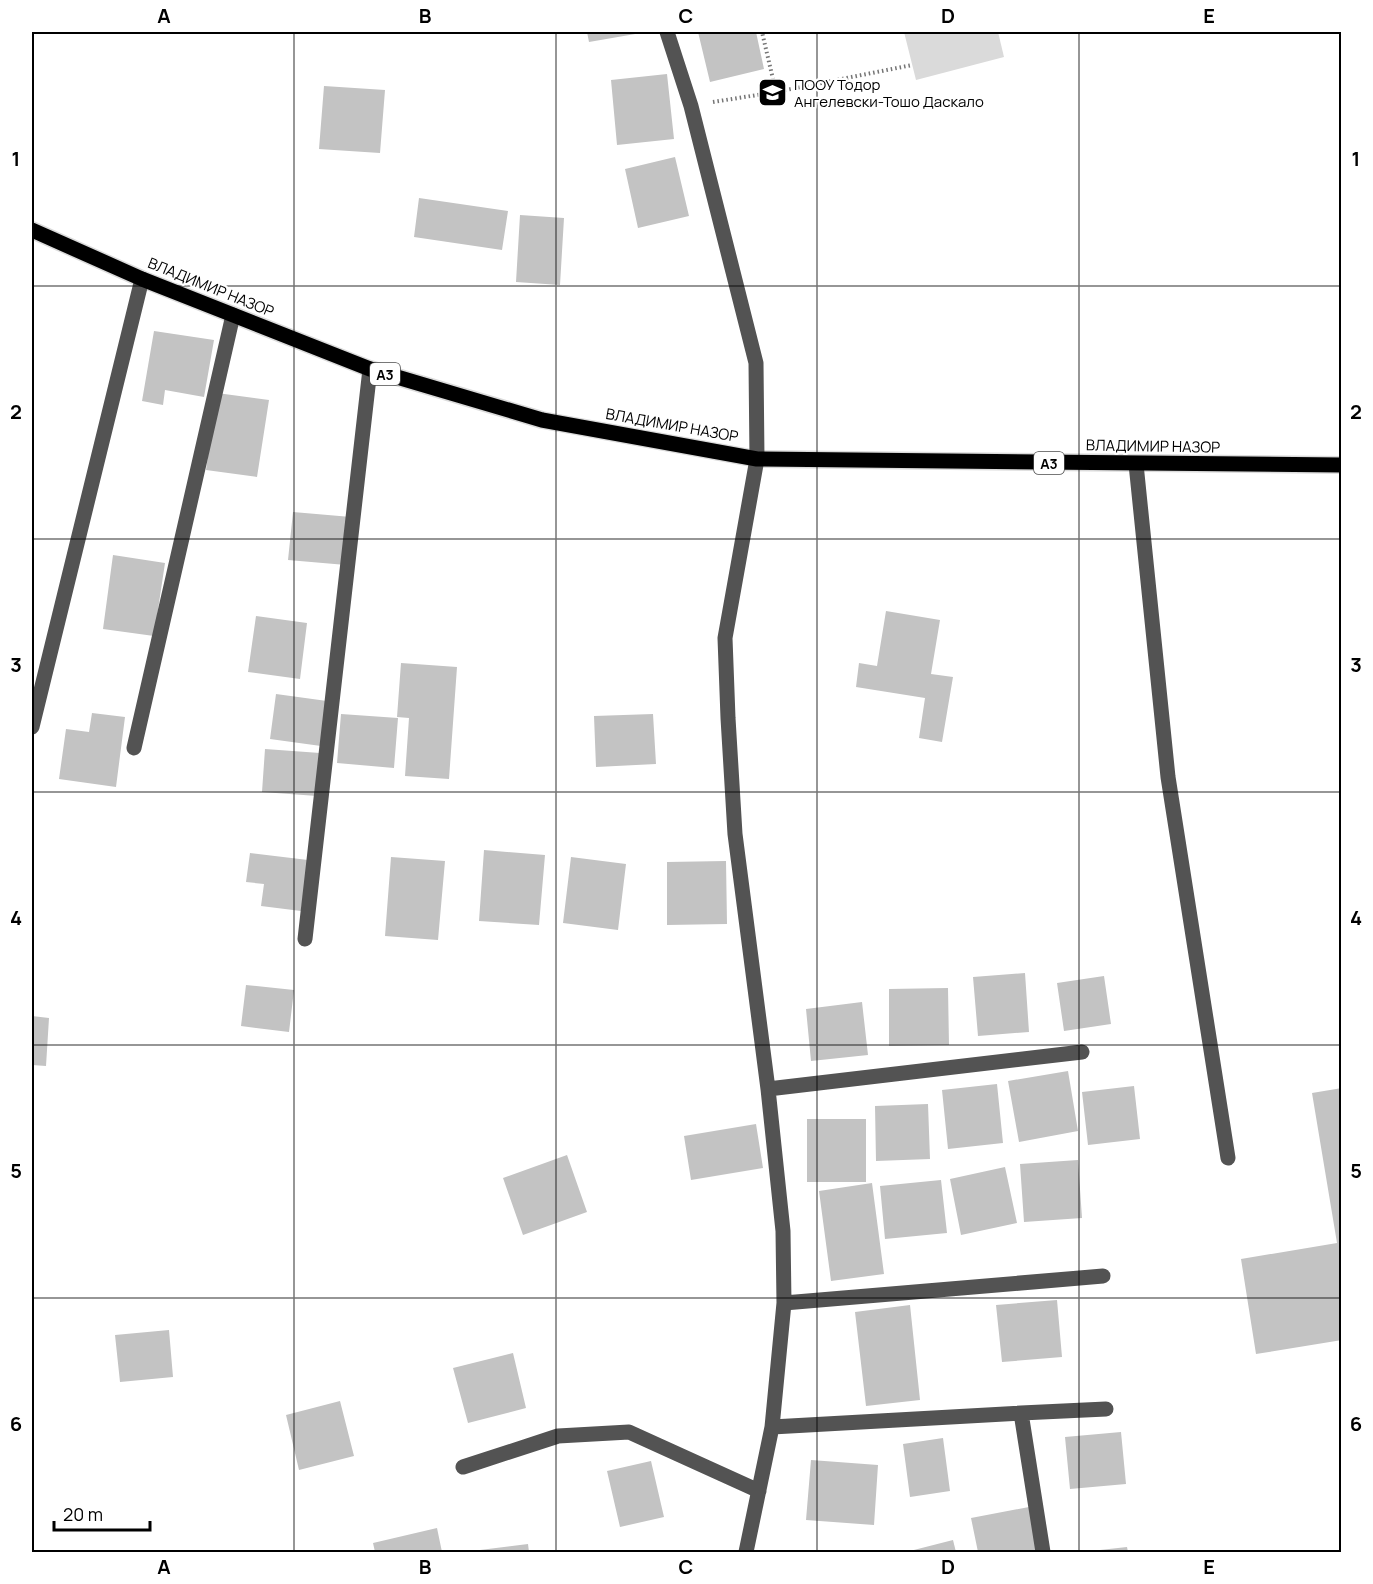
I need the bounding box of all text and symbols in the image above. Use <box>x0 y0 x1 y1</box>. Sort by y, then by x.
text: A <box>157 2 171 29</box>
text: B <box>419 2 432 29</box>
text: C <box>679 2 693 29</box>
text: D <box>941 2 955 29</box>
text: E <box>1203 2 1215 29</box>
place label: ПООУ Тодор Ангелевски-Тошо Даскало <box>794 74 984 112</box>
school or university icon: ПООУ Тодор Ангелевски-Тошо Даскало <box>757 77 789 109</box>
text: 1 <box>12 145 20 172</box>
text: 1 <box>1352 145 1360 172</box>
street label: ВЛАДИМИР НАЗОР <box>145 252 277 322</box>
road number: A3 <box>370 363 400 385</box>
text: 2 <box>10 398 22 425</box>
text: 2 <box>1350 398 1362 425</box>
street label: ВЛАДИМИР НАЗОР <box>604 403 740 447</box>
street label: ВЛАДИМИР НАЗОР <box>1086 434 1220 458</box>
road number: A3 <box>1034 452 1064 474</box>
text: 3 <box>10 651 22 678</box>
text: 3 <box>1350 651 1362 678</box>
text: 4 <box>10 904 22 931</box>
text: 4 <box>1350 904 1362 931</box>
text: 5 <box>10 1157 22 1184</box>
text: 5 <box>1350 1157 1362 1184</box>
text: 6 <box>10 1410 22 1437</box>
text: 6 <box>1350 1410 1362 1437</box>
scale bar <box>54 1494 150 1532</box>
text: 20 m <box>63 1502 103 1526</box>
text: A <box>157 1553 171 1580</box>
text: B <box>419 1553 432 1580</box>
text: C <box>679 1553 693 1580</box>
text: D <box>941 1553 955 1580</box>
text: E <box>1203 1553 1215 1580</box>

